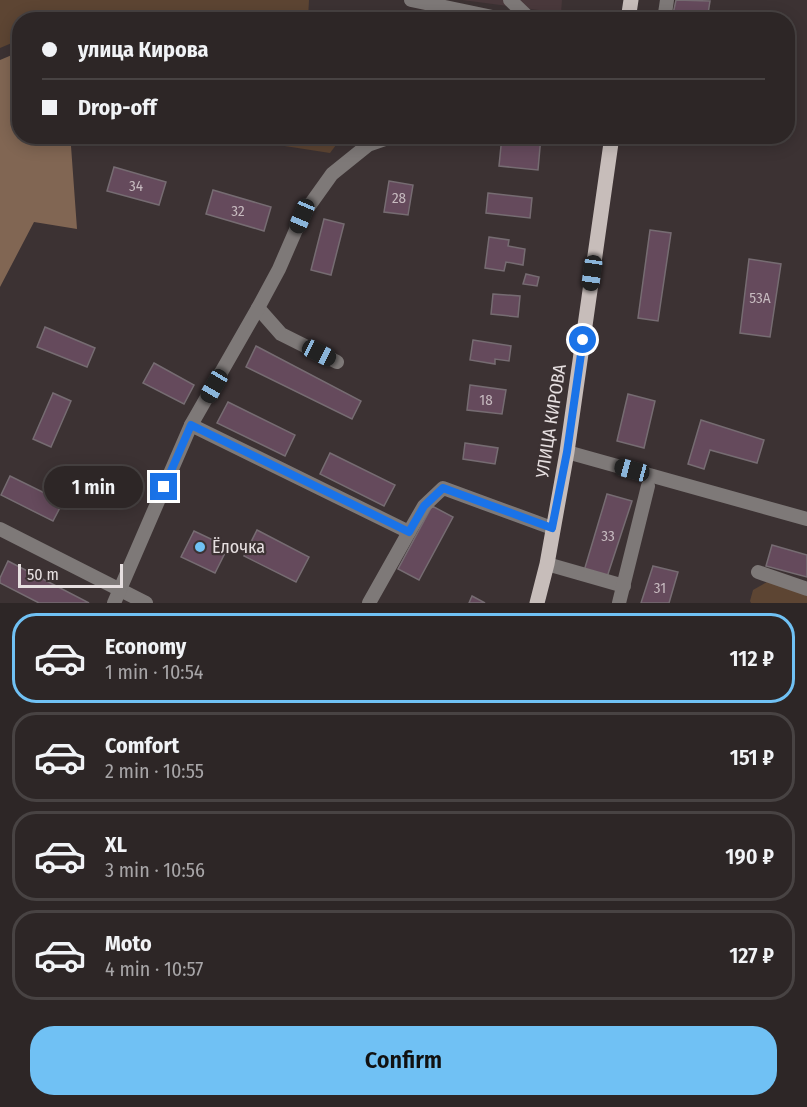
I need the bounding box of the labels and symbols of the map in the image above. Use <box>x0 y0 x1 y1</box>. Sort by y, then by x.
house number: 34 <box>129 177 143 195</box>
house number: 28 <box>392 189 406 207</box>
car <box>287 196 317 236</box>
house number: 32 <box>231 202 245 220</box>
car <box>581 254 603 292</box>
house number: 53А <box>749 289 771 307</box>
route start <box>569 326 596 353</box>
car <box>299 337 339 369</box>
street label: УЛИЦА КИРОВА <box>531 362 571 480</box>
car <box>197 366 231 406</box>
house number: 18 <box>479 391 493 409</box>
car <box>612 457 652 483</box>
callout: 1 min <box>44 466 143 508</box>
route end <box>150 473 177 500</box>
house number: 33 <box>601 527 615 545</box>
place label: Ёлочка <box>212 536 265 558</box>
marker: Ёлочка <box>193 540 207 554</box>
scale bar <box>18 561 123 588</box>
house number: 31 <box>654 579 666 597</box>

